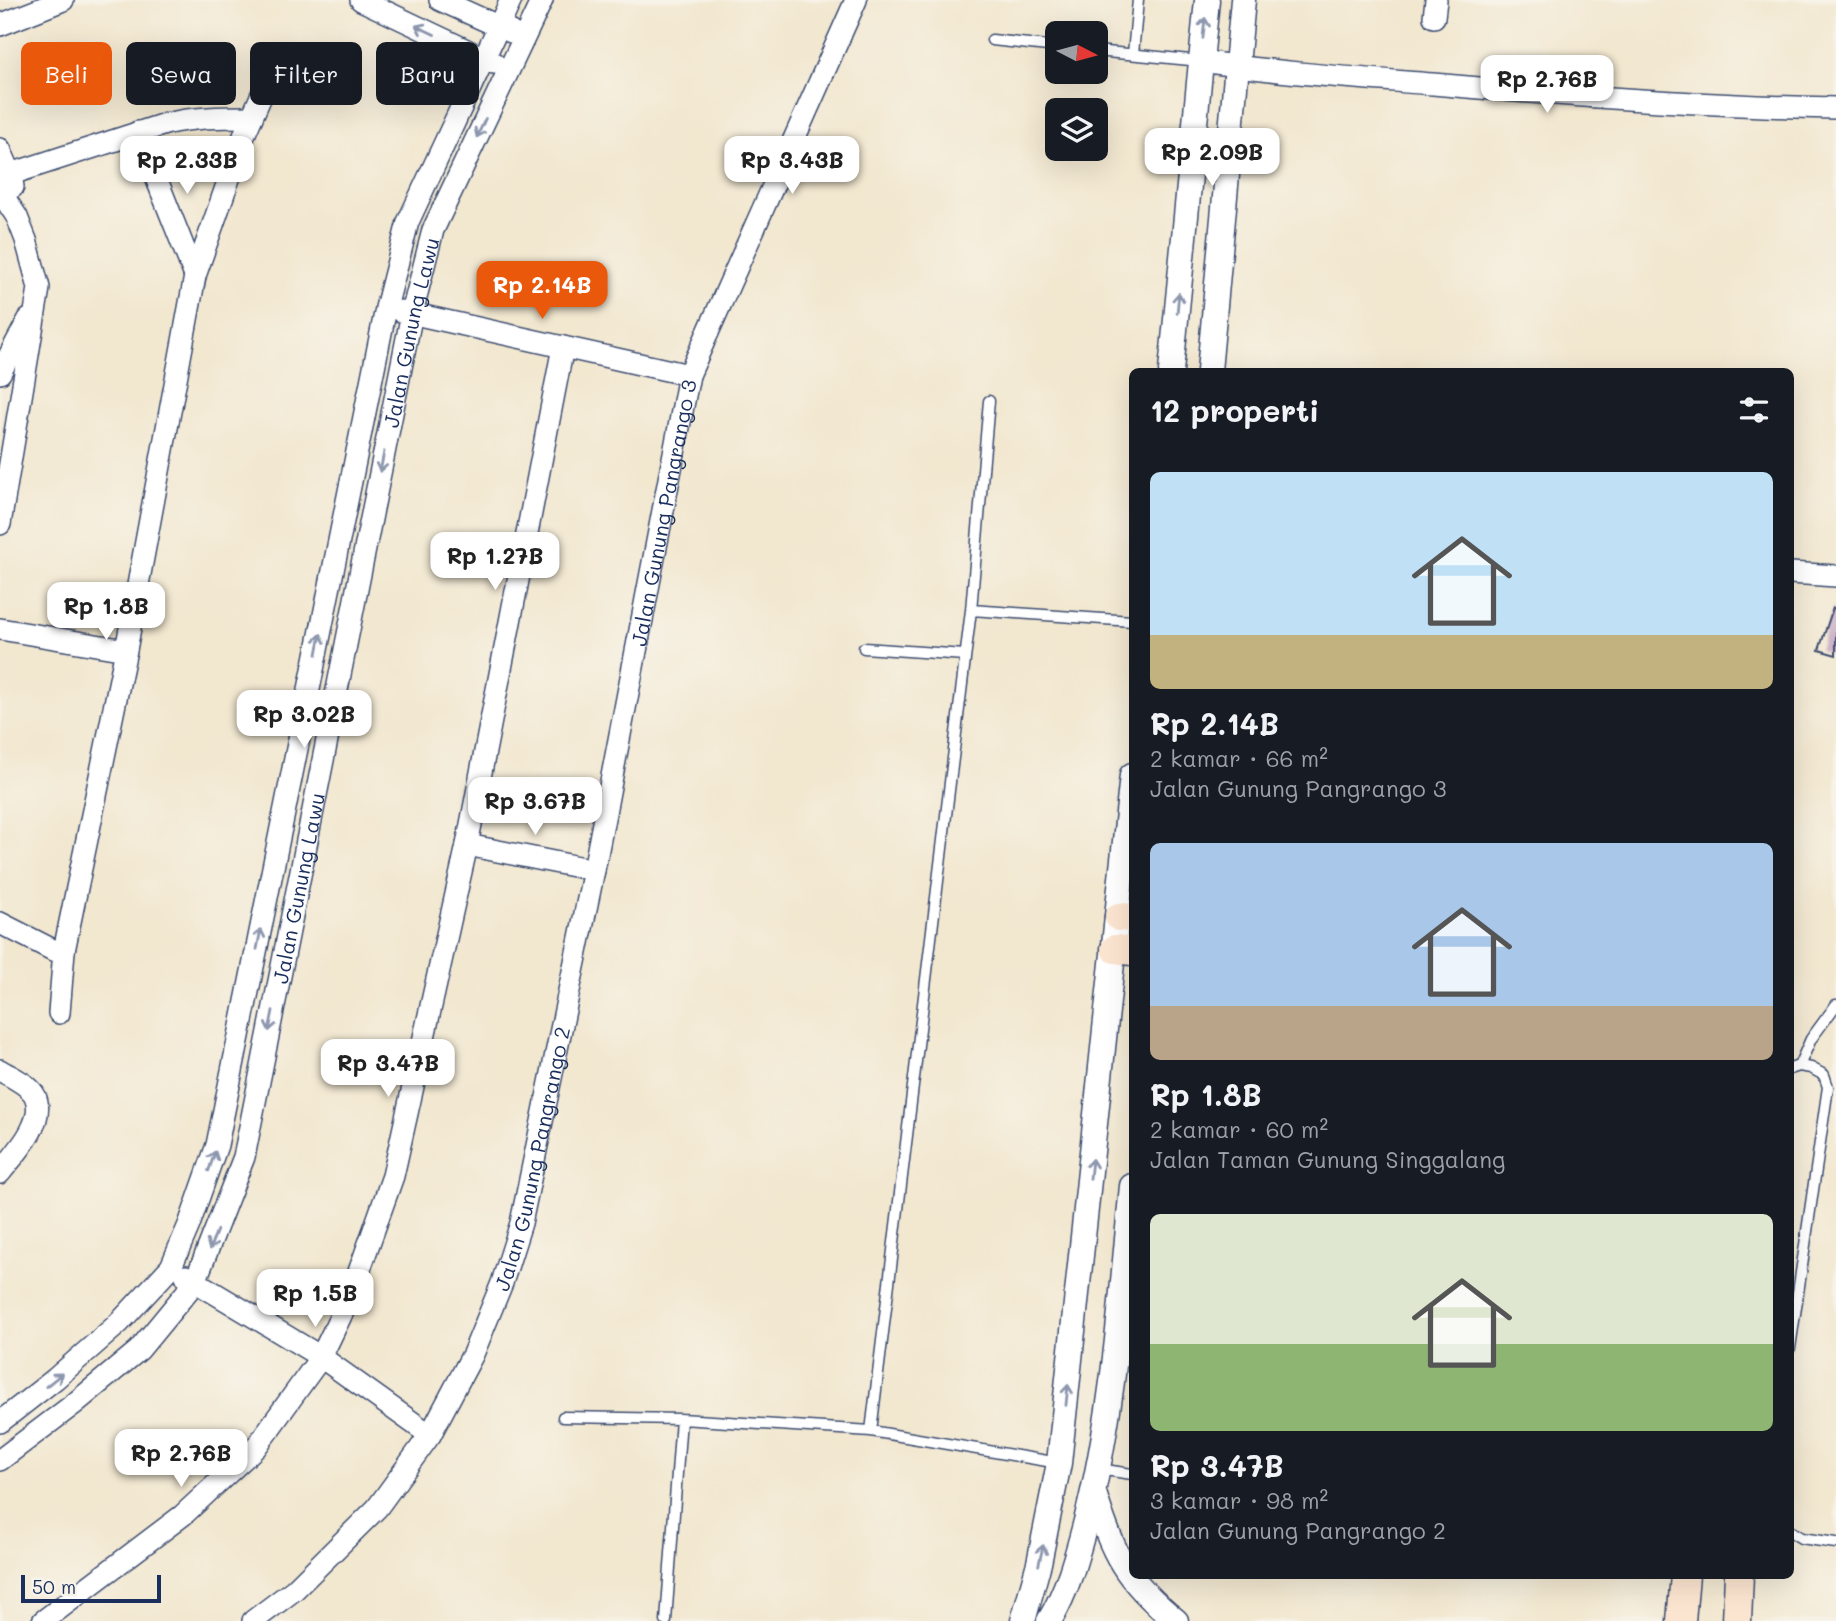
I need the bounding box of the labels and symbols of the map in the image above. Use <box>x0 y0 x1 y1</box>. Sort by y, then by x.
one-way arrow <box>1198 17 1211 40</box>
north arrow <box>1045 21 1108 84</box>
one-way arrow <box>415 23 436 36</box>
pin: Rp 2.76B <box>1475 55 1619 115</box>
one-way arrow <box>474 117 488 138</box>
pin: Rp 2.09B <box>1140 128 1284 188</box>
pin: Rp 2.33B <box>115 136 259 196</box>
pin: Rp 3.43B <box>720 136 864 196</box>
street label: Jalan Gunung Lawu <box>376 234 444 430</box>
pin: Rp 2.14B <box>470 262 614 321</box>
one-way arrow <box>1172 292 1185 315</box>
street label: Jalan Gunung Pangrango 3 <box>624 377 701 648</box>
one-way arrow <box>375 450 389 473</box>
pin: Rp 1.27B <box>423 532 567 592</box>
pin: Rp 1.8B <box>41 582 171 642</box>
one-way arrow <box>312 633 326 656</box>
pin: Rp 3.02B <box>232 690 376 750</box>
pin: Rp 3.67B <box>463 778 607 837</box>
street label: Jalan Gunung Lawu <box>265 790 330 986</box>
one-way arrow <box>253 928 266 951</box>
one-way arrow <box>264 1009 278 1032</box>
street label: Jalan Gunung Pangrango 2 <box>487 1024 575 1294</box>
pin: Rp 3.47B <box>316 1040 460 1099</box>
one-way arrow <box>207 1151 219 1173</box>
one-way arrow <box>1085 1158 1098 1181</box>
one-way arrow <box>205 1229 218 1251</box>
pin: Rp 1.5B <box>250 1270 380 1329</box>
one-way arrow <box>44 1372 62 1388</box>
one-way arrow <box>1060 1384 1073 1407</box>
pin: Rp 2.76B <box>109 1430 253 1489</box>
one-way arrow <box>1034 1544 1048 1567</box>
scale bar <box>21 1572 161 1604</box>

